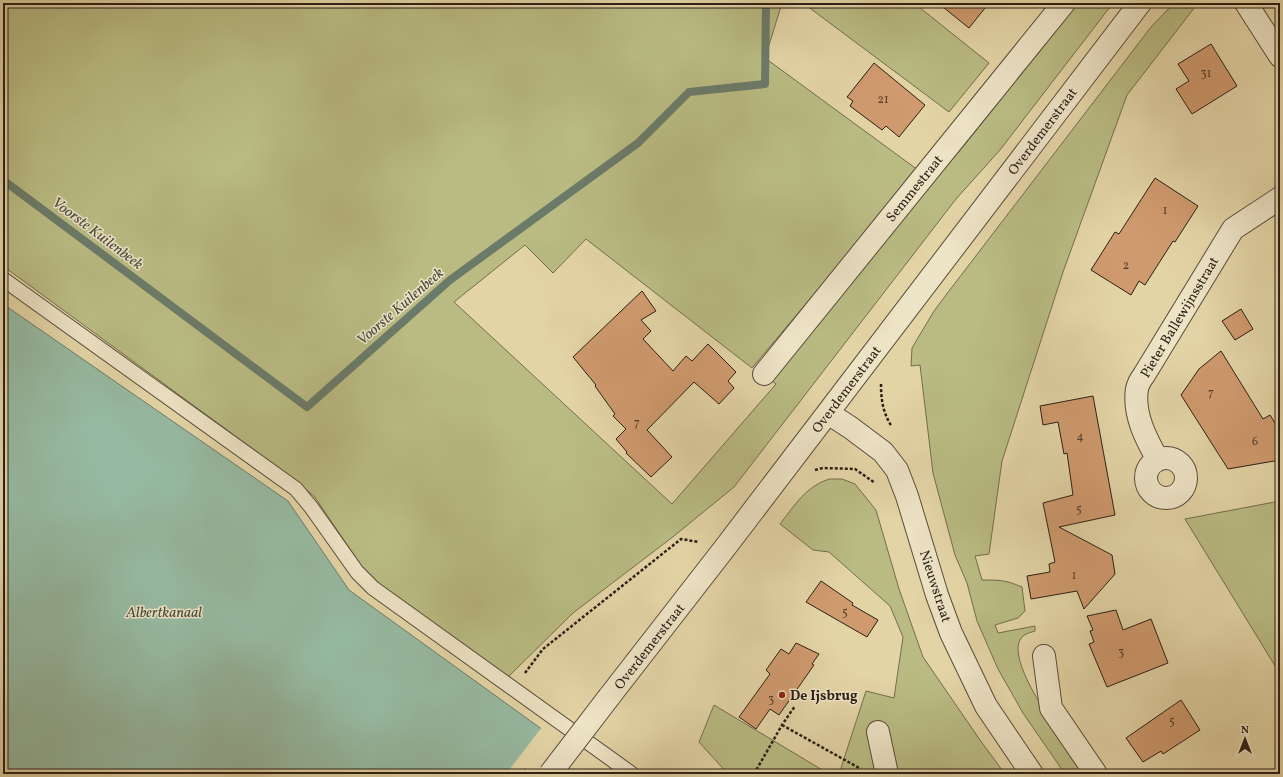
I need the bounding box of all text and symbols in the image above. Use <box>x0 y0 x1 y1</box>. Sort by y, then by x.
house number: 31 <box>1201 66 1211 82</box>
street label: Overdemerstraat <box>1004 84 1082 179</box>
house number: 21 <box>877 92 889 108</box>
street label: Semmestraat <box>882 151 948 226</box>
water label: Voorste Kuilenbeek <box>47 193 147 276</box>
house number: 1 <box>1163 203 1167 219</box>
street label: Pieter Ballewijnsstraat <box>1137 254 1224 382</box>
house number: 2 <box>1123 258 1129 274</box>
water label: Voorste Kuilenbeek <box>353 263 449 351</box>
street label: Overdemerstraat <box>808 342 886 437</box>
house number: 7 <box>1208 385 1214 401</box>
house number: 7 <box>634 415 640 431</box>
house number: 4 <box>1076 429 1084 445</box>
house number: 6 <box>1252 434 1258 450</box>
house number: 5 <box>1076 502 1082 518</box>
street label: Nieuwstraat <box>914 548 955 625</box>
house number: 1 <box>1072 568 1076 584</box>
street label: Overdemerstraat <box>610 600 690 694</box>
water label: Albertkanaal <box>125 603 202 624</box>
house number: 5 <box>842 605 848 621</box>
house number: 3 <box>1118 645 1124 661</box>
place label: De Ijsbrug <box>790 687 858 706</box>
marker: De Ijsbrug <box>777 690 787 700</box>
house number: 3 <box>768 692 774 708</box>
house number: 5 <box>1169 714 1175 730</box>
north arrow <box>1225 719 1265 759</box>
text: N <box>1241 723 1249 738</box>

